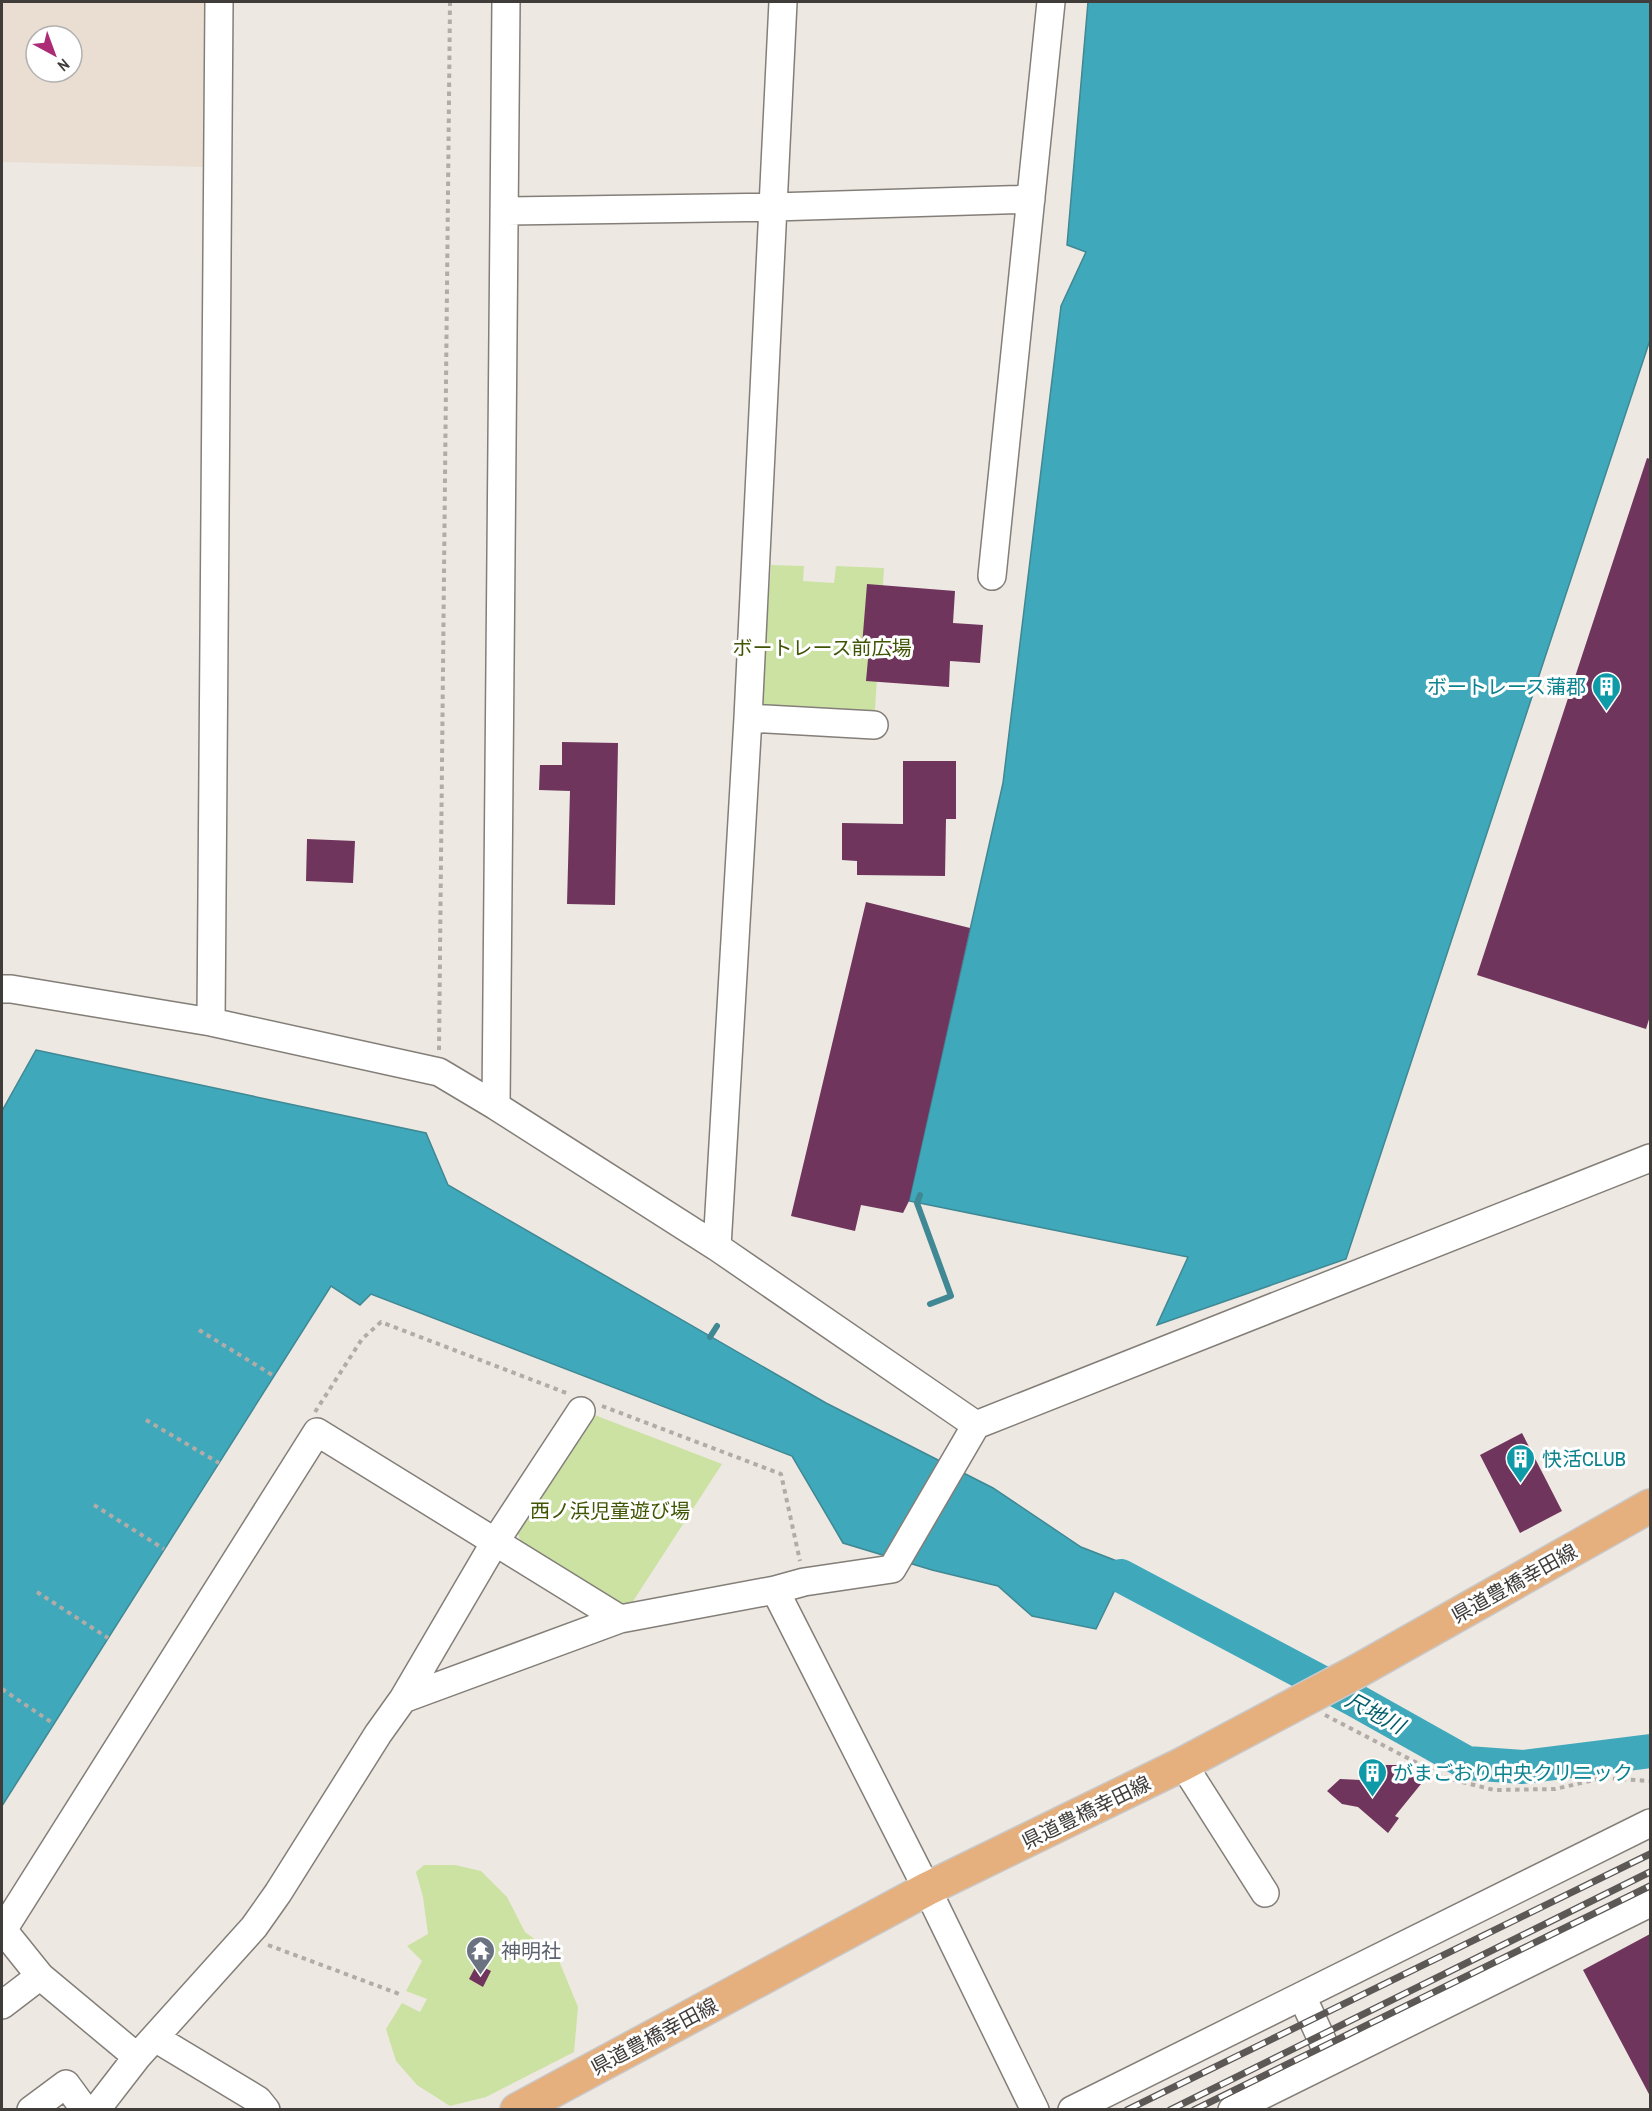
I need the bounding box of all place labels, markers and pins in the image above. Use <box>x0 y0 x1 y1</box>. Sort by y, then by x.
building icon: ボートレース蒲郡 <box>1591 670 1623 712</box>
place label: ボートレース蒲郡 <box>1427 673 1586 700</box>
building icon: 快活CLUB <box>1505 1442 1537 1484</box>
place label: 快活CLUB <box>1542 1445 1626 1472</box>
building icon: がまごおり中央クリニック <box>1356 1756 1388 1798</box>
place label: がまごおり中央クリニック <box>1393 1759 1633 1786</box>
temple icon: 神明社 <box>464 1934 496 1976</box>
place label: 神明社 <box>501 1937 561 1964</box>

